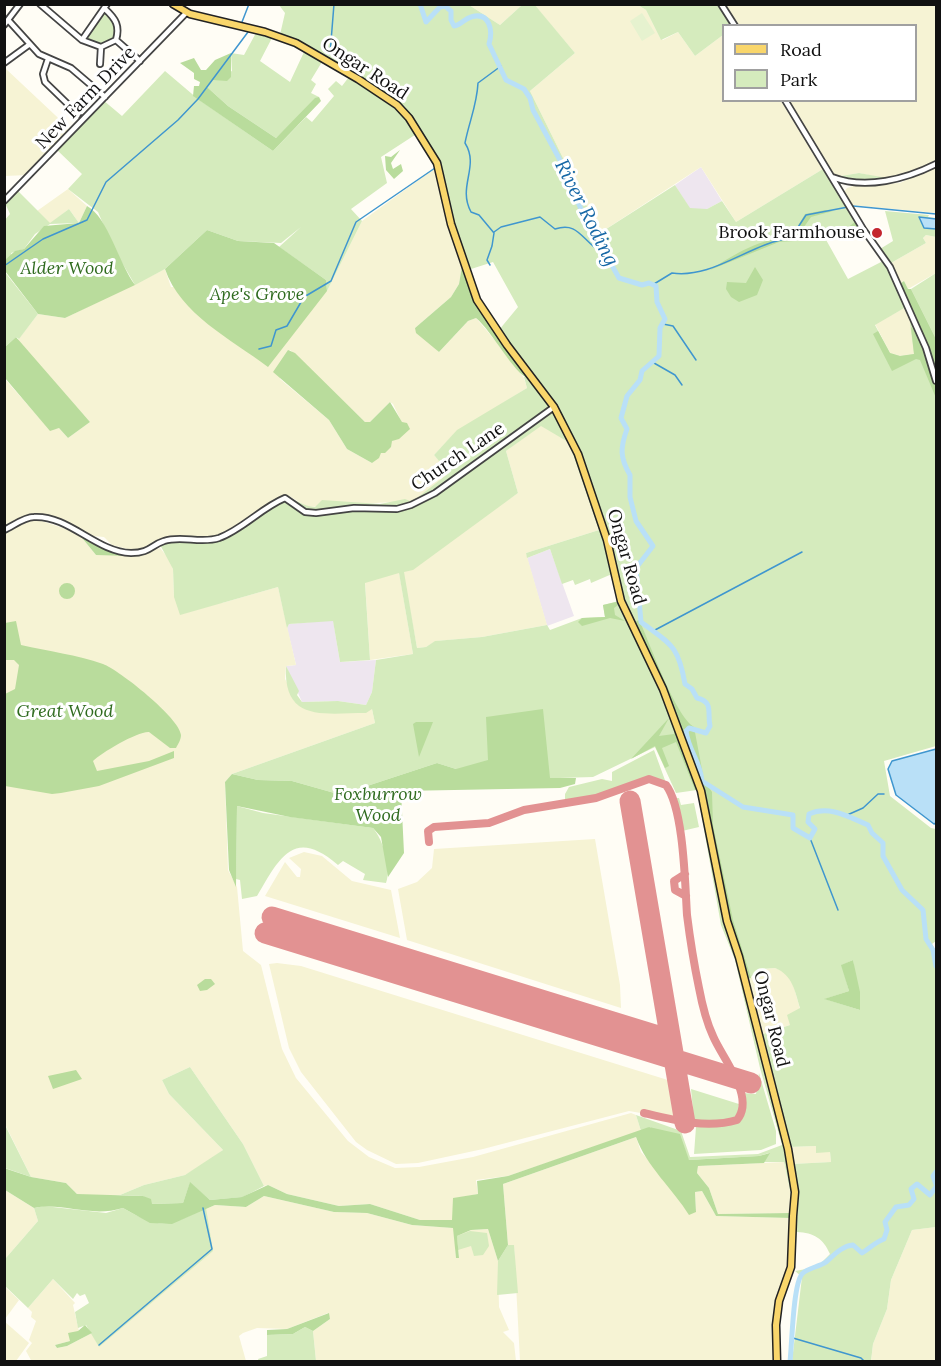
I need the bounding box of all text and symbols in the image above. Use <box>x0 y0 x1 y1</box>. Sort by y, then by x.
legend <box>722 24 917 102</box>
street label: Ongar Road <box>318 33 412 105</box>
text: Road <box>780 38 822 61</box>
street label: New Farm Drive <box>32 42 140 154</box>
text: Park <box>780 68 817 91</box>
water label: River Roding <box>549 156 623 270</box>
place label: Brook Farmhouse <box>718 222 865 244</box>
marker: Brook Farmhouse <box>870 226 884 240</box>
park label: Alder Wood <box>20 258 114 280</box>
park label: Ape's Grove <box>210 284 304 306</box>
street label: Church Lane <box>407 418 509 496</box>
street label: Ongar Road <box>602 507 650 607</box>
park label: Great Wood <box>17 701 113 723</box>
park label: Foxburrow Wood <box>334 784 422 826</box>
street label: Ongar Road <box>749 968 793 1070</box>

